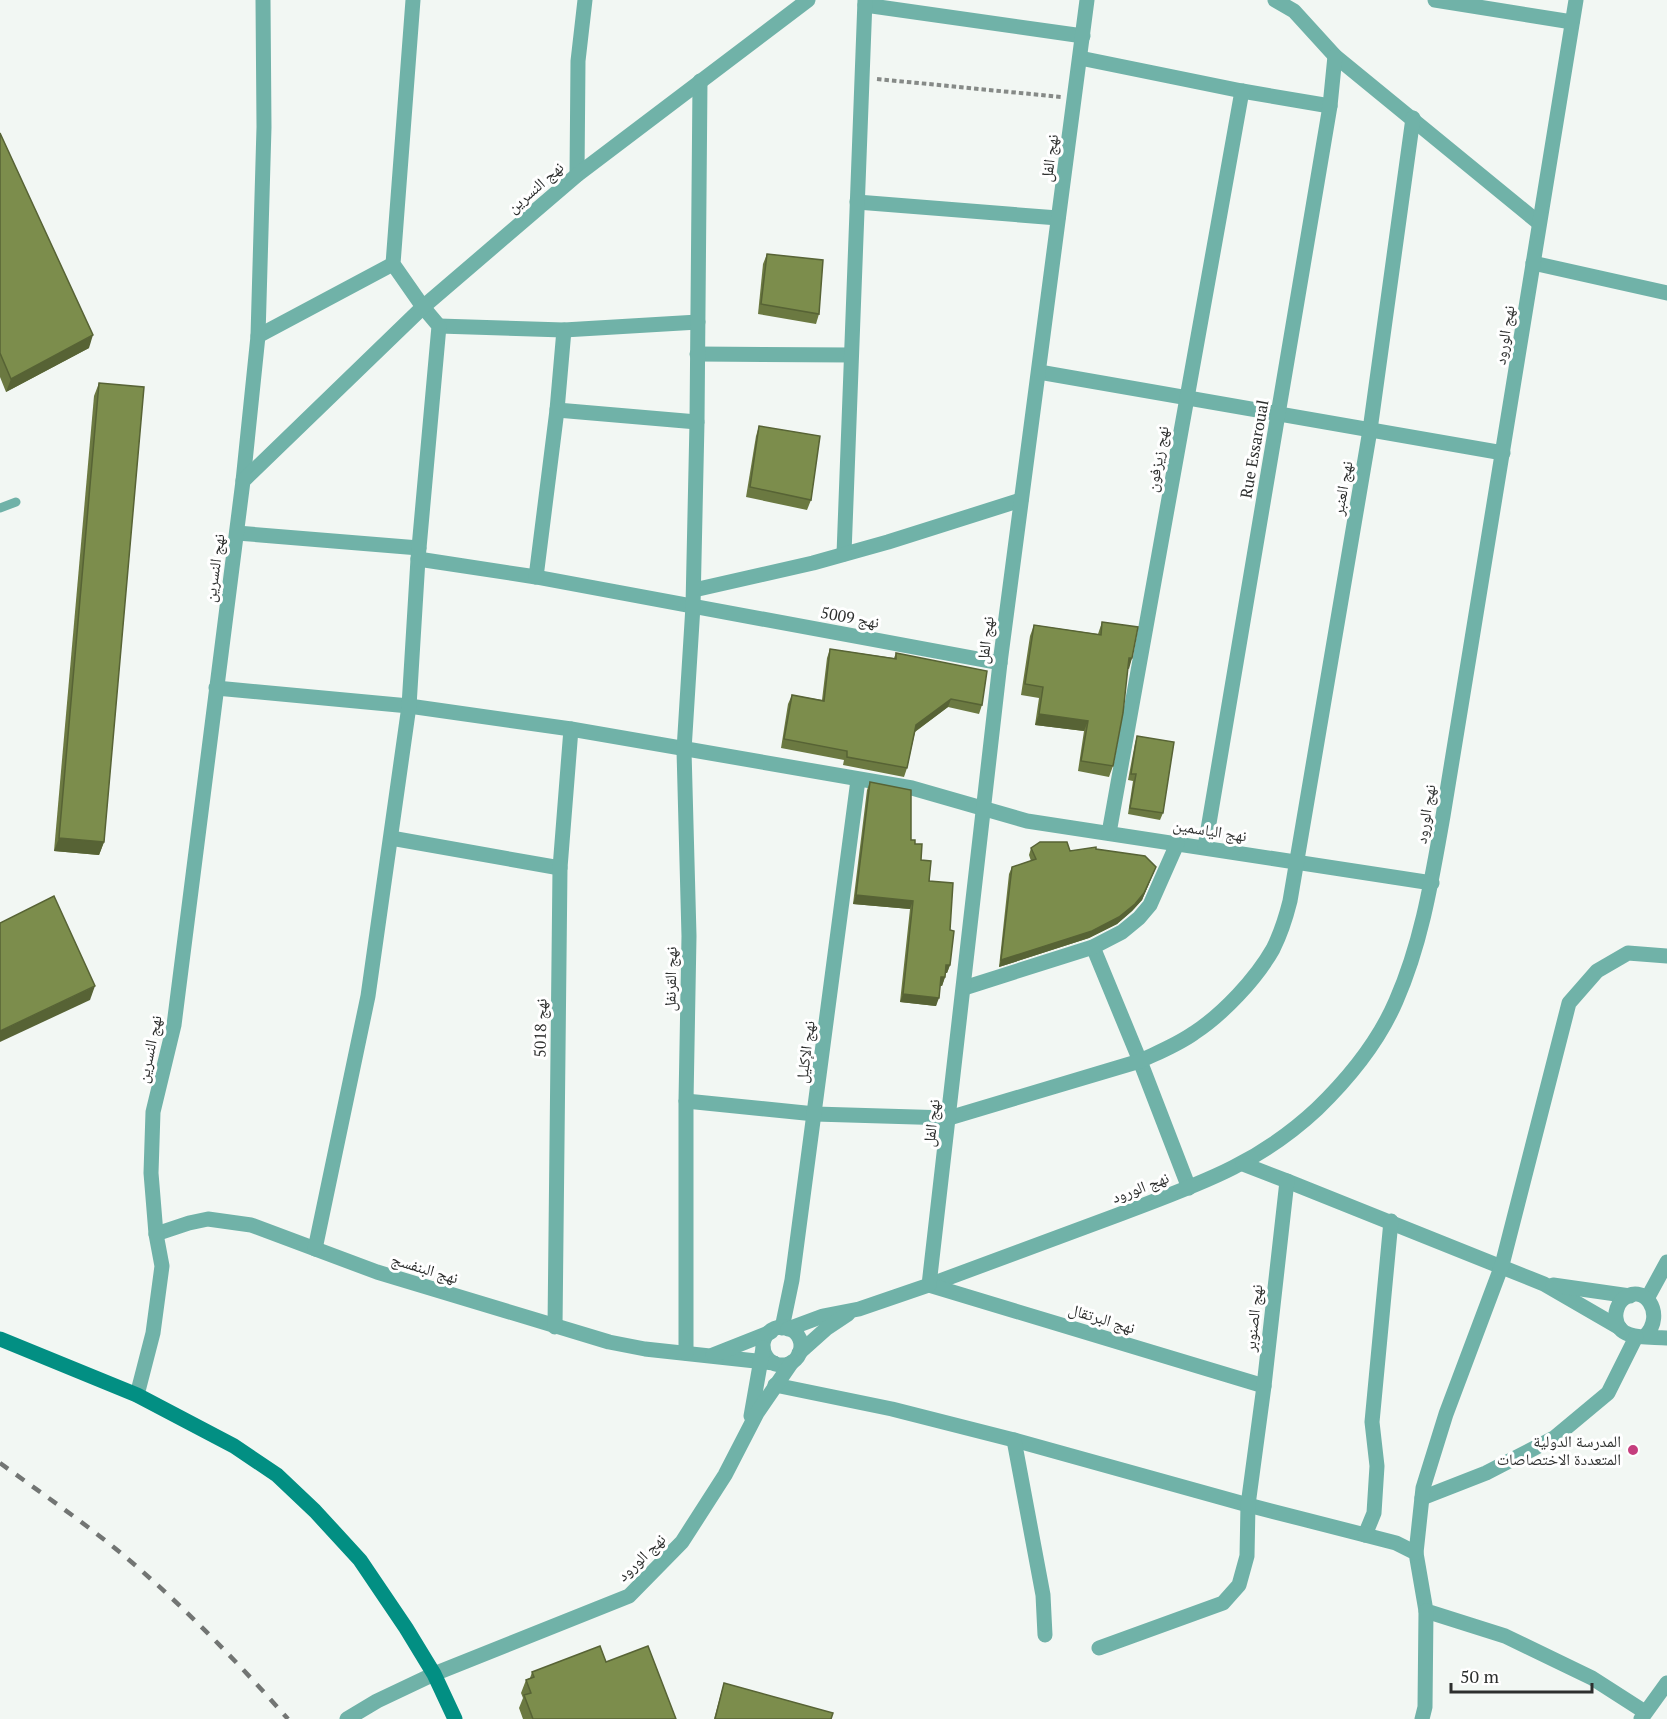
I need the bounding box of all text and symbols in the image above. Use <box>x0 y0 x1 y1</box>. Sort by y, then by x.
street label: نهج الفل <box>1035 133 1063 183</box>
street label: نهج النسرين <box>502 156 568 218</box>
street label: نهج الورود <box>1488 304 1520 366</box>
street label: Rue Essaroual <box>1235 398 1274 500</box>
street label: نهج زيزفون <box>1140 424 1174 494</box>
street label: نهج العنبر <box>1326 459 1358 518</box>
street label: نهج النسرين <box>198 532 230 604</box>
street label: نهج 5009 <box>819 601 881 633</box>
street label: نهج الفل <box>971 615 999 665</box>
street label: نهج الورود <box>1409 783 1441 845</box>
street label: نهج الياسمين <box>1172 813 1248 847</box>
street label: نهج القرنفل <box>658 946 682 1012</box>
street label: نهج 5018 <box>528 998 552 1058</box>
street label: نهج النسرين <box>131 1013 167 1085</box>
street label: نهج الإكليل <box>790 1019 820 1085</box>
street label: نهج الفل <box>917 1098 945 1148</box>
street label: نهج الورود <box>1108 1166 1172 1208</box>
street label: نهج البنفسج <box>389 1247 461 1289</box>
street label: نهج الصنوبر <box>1238 1283 1267 1354</box>
street label: نهج البرتقال <box>1066 1297 1138 1339</box>
place label: المدرسة الدولية المتعددة الاختصاصات <box>1497 1430 1621 1470</box>
marker: المدرسة الدولية المتعددة الاختصاصات <box>1626 1443 1640 1457</box>
street label: نهج الورود <box>612 1528 670 1586</box>
scale bar <box>1451 1656 1592 1694</box>
text: 50 m <box>1460 1664 1500 1688</box>

